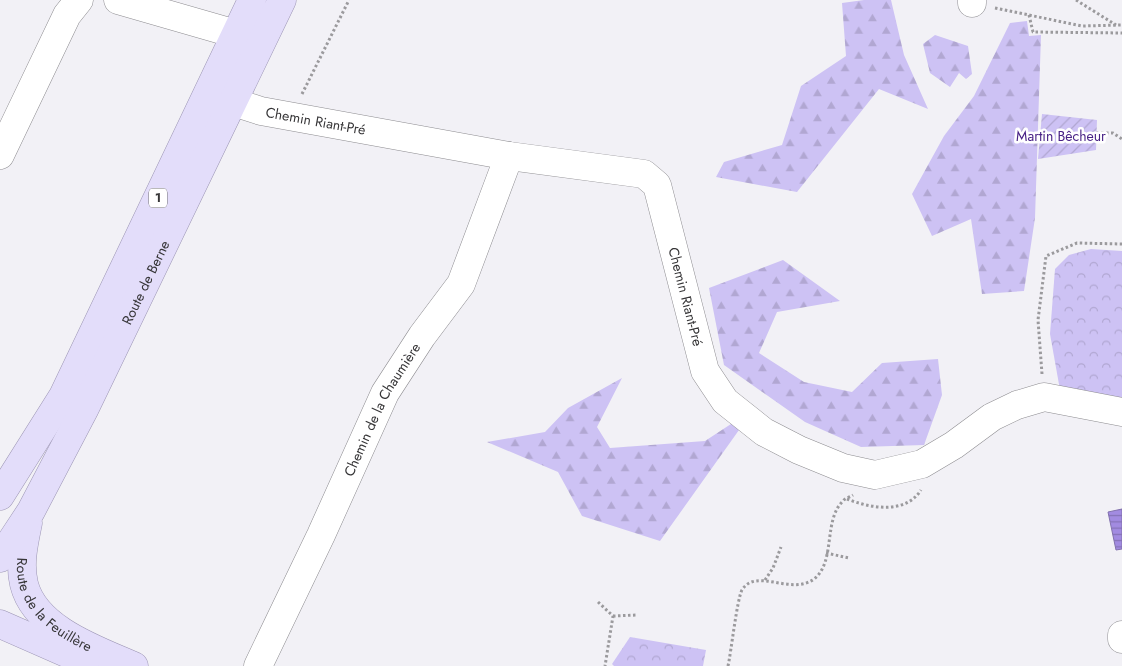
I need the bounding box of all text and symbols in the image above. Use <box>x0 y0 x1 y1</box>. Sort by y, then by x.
street label: Chemin Riant-Pré <box>264 102 367 140</box>
park label: Martin Bêcheur <box>1016 126 1106 146</box>
road number: 1 <box>149 188 167 208</box>
street label: Route de Berne <box>117 237 175 328</box>
street label: Chemin Riant-Pré <box>663 245 708 348</box>
street label: Chemin de la Chaumière <box>339 339 425 480</box>
street label: Route de la Feuillère <box>12 557 95 656</box>

